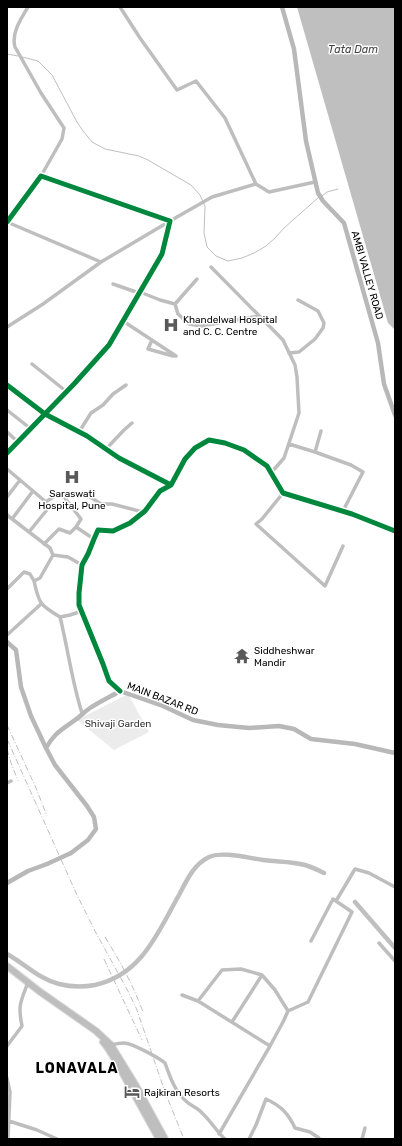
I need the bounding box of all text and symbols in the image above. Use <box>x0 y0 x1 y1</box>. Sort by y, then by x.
water label: Tata Dam <box>328 43 378 56</box>
street label: AMBI VALLEY ROAD <box>349 230 385 321</box>
place label: Khandelwal Hospital and C. C. Centre <box>183 314 277 338</box>
hospital icon: Khandelwal Hospital and C. C. Centre <box>162 316 180 334</box>
hospital icon: Saraswati Hospital, Pune <box>63 468 81 486</box>
place label: Saraswati Hospital, Pune <box>38 488 106 512</box>
place label: Siddheshwar Mandir <box>254 645 315 669</box>
temple icon: Siddheshwar Mandir <box>233 647 251 665</box>
street label: MAIN BAZAR RD <box>125 680 200 718</box>
park label: Shivaji Garden <box>85 718 151 730</box>
district label: LONAVALA <box>36 1060 118 1077</box>
hotel icon: Rajkiran Resorts <box>123 1083 141 1101</box>
place label: Rajkiran Resorts <box>144 1087 220 1099</box>

